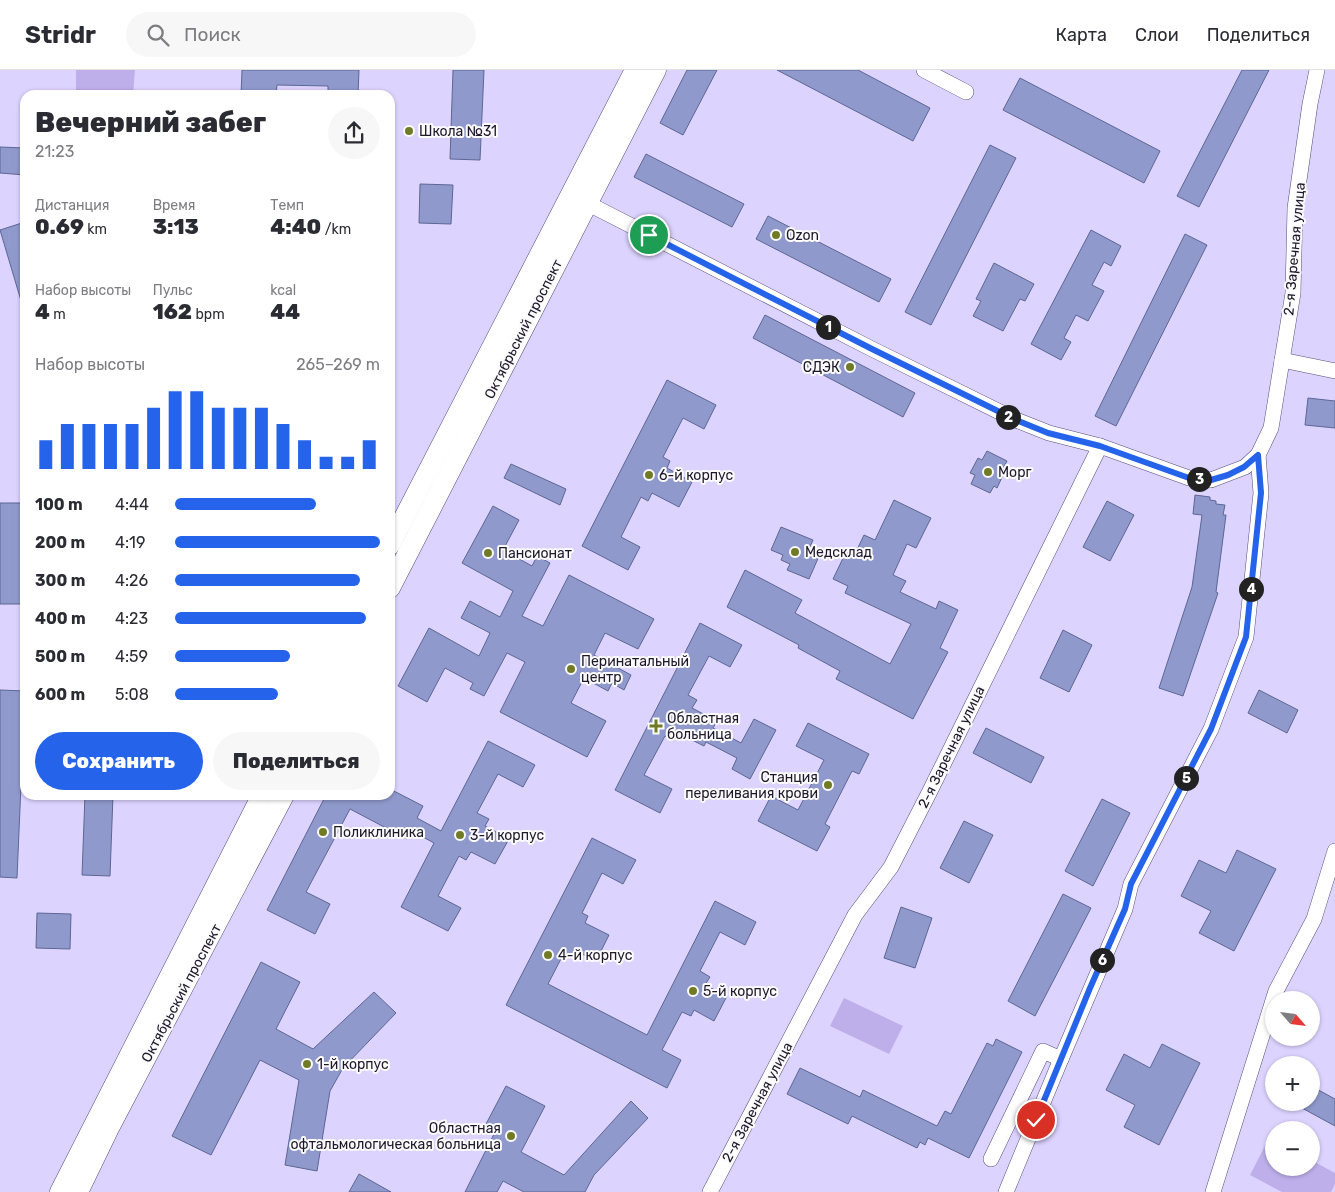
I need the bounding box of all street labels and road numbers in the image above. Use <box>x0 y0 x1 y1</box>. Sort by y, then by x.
street label: 2-я Заречная улица <box>1280 182 1309 316</box>
street label: Октябрьский проспект <box>481 257 566 402</box>
street label: 2-я Заречная улица <box>915 683 988 811</box>
street label: Октябрьский проспект <box>138 921 225 1065</box>
street label: 2-я Заречная улица <box>719 1039 796 1165</box>

